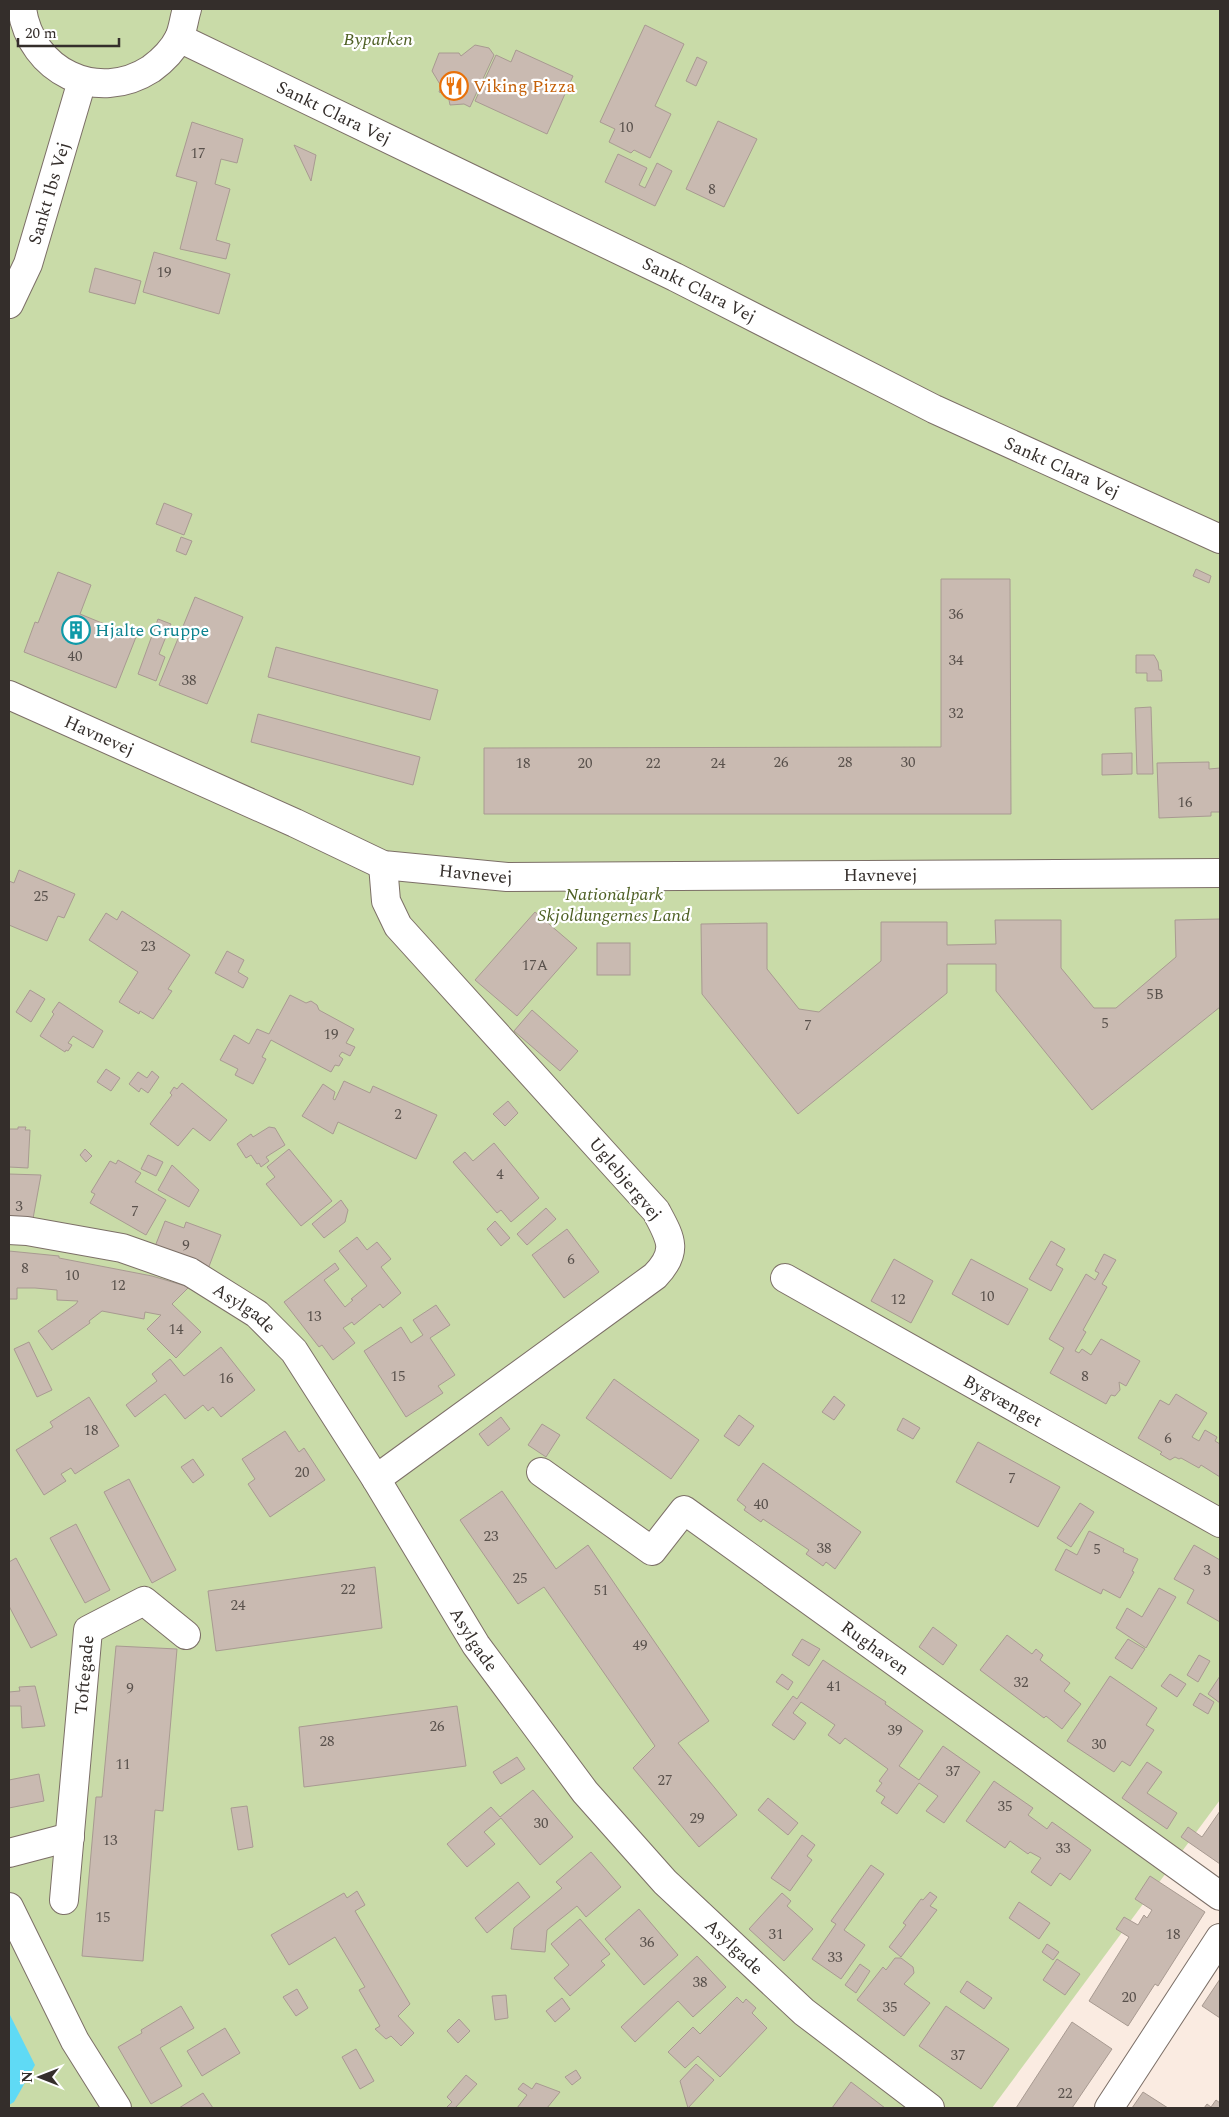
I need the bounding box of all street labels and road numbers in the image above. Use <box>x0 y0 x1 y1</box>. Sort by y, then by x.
street label: Sankt Clara Vej <box>272 73 396 152</box>
street label: Sankt Ibs Vej <box>21 139 77 248</box>
street label: Sankt Clara Vej <box>638 250 761 330</box>
street label: Sankt Clara Vej <box>1000 429 1124 505</box>
street label: Havnevej <box>60 708 139 763</box>
street label: Havnevej <box>437 857 513 890</box>
street label: Havnevej <box>843 861 918 889</box>
street label: Uglebjergvej <box>582 1131 668 1227</box>
street label: Asylgade <box>208 1276 282 1339</box>
street label: Bygvænget <box>958 1367 1048 1434</box>
street label: Asylgade <box>443 1602 505 1677</box>
street label: Rughaven <box>835 1614 915 1682</box>
street label: Toftegade <box>67 1634 101 1716</box>
street label: Asylgade <box>699 1912 770 1981</box>

